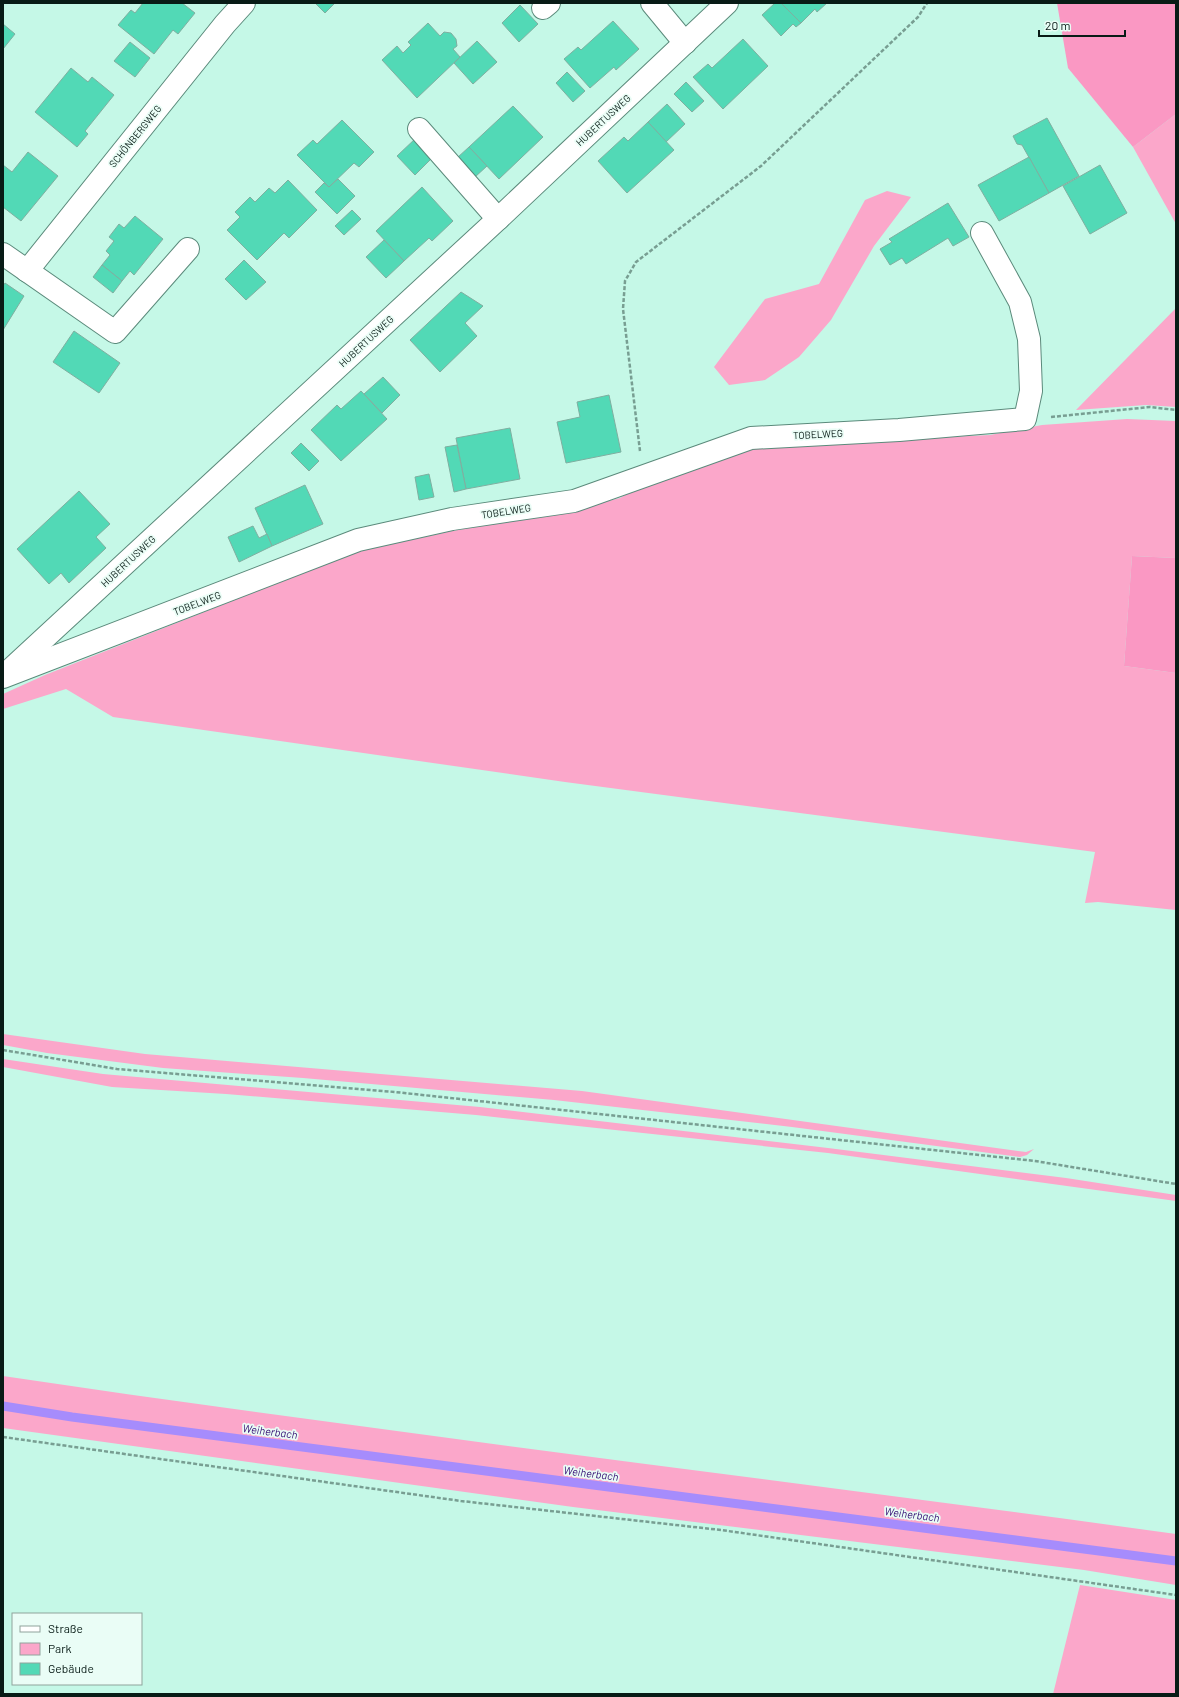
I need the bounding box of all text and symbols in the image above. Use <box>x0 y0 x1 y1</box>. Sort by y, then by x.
scale bar <box>1039 12 1125 38</box>
text: 20 m <box>1045 18 1071 32</box>
street label: HUBERTUSWEG <box>573 92 633 148</box>
street label: SCHÖNBERGWEG <box>106 102 164 170</box>
street label: HUBERTUSWEG <box>336 313 396 369</box>
street label: TOBELWEG <box>793 427 843 441</box>
street label: TOBELWEG <box>480 501 532 521</box>
street label: HUBERTUSWEG <box>98 533 158 589</box>
street label: TOBELWEG <box>172 588 222 618</box>
water label: Weiherbach <box>242 1421 299 1441</box>
water label: Weiherbach <box>563 1463 620 1483</box>
water label: Weiherbach <box>884 1504 941 1524</box>
legend <box>12 1613 142 1685</box>
text: Straße <box>48 1621 83 1635</box>
text: Park <box>48 1641 72 1655</box>
text: Gebäude <box>48 1661 94 1675</box>

